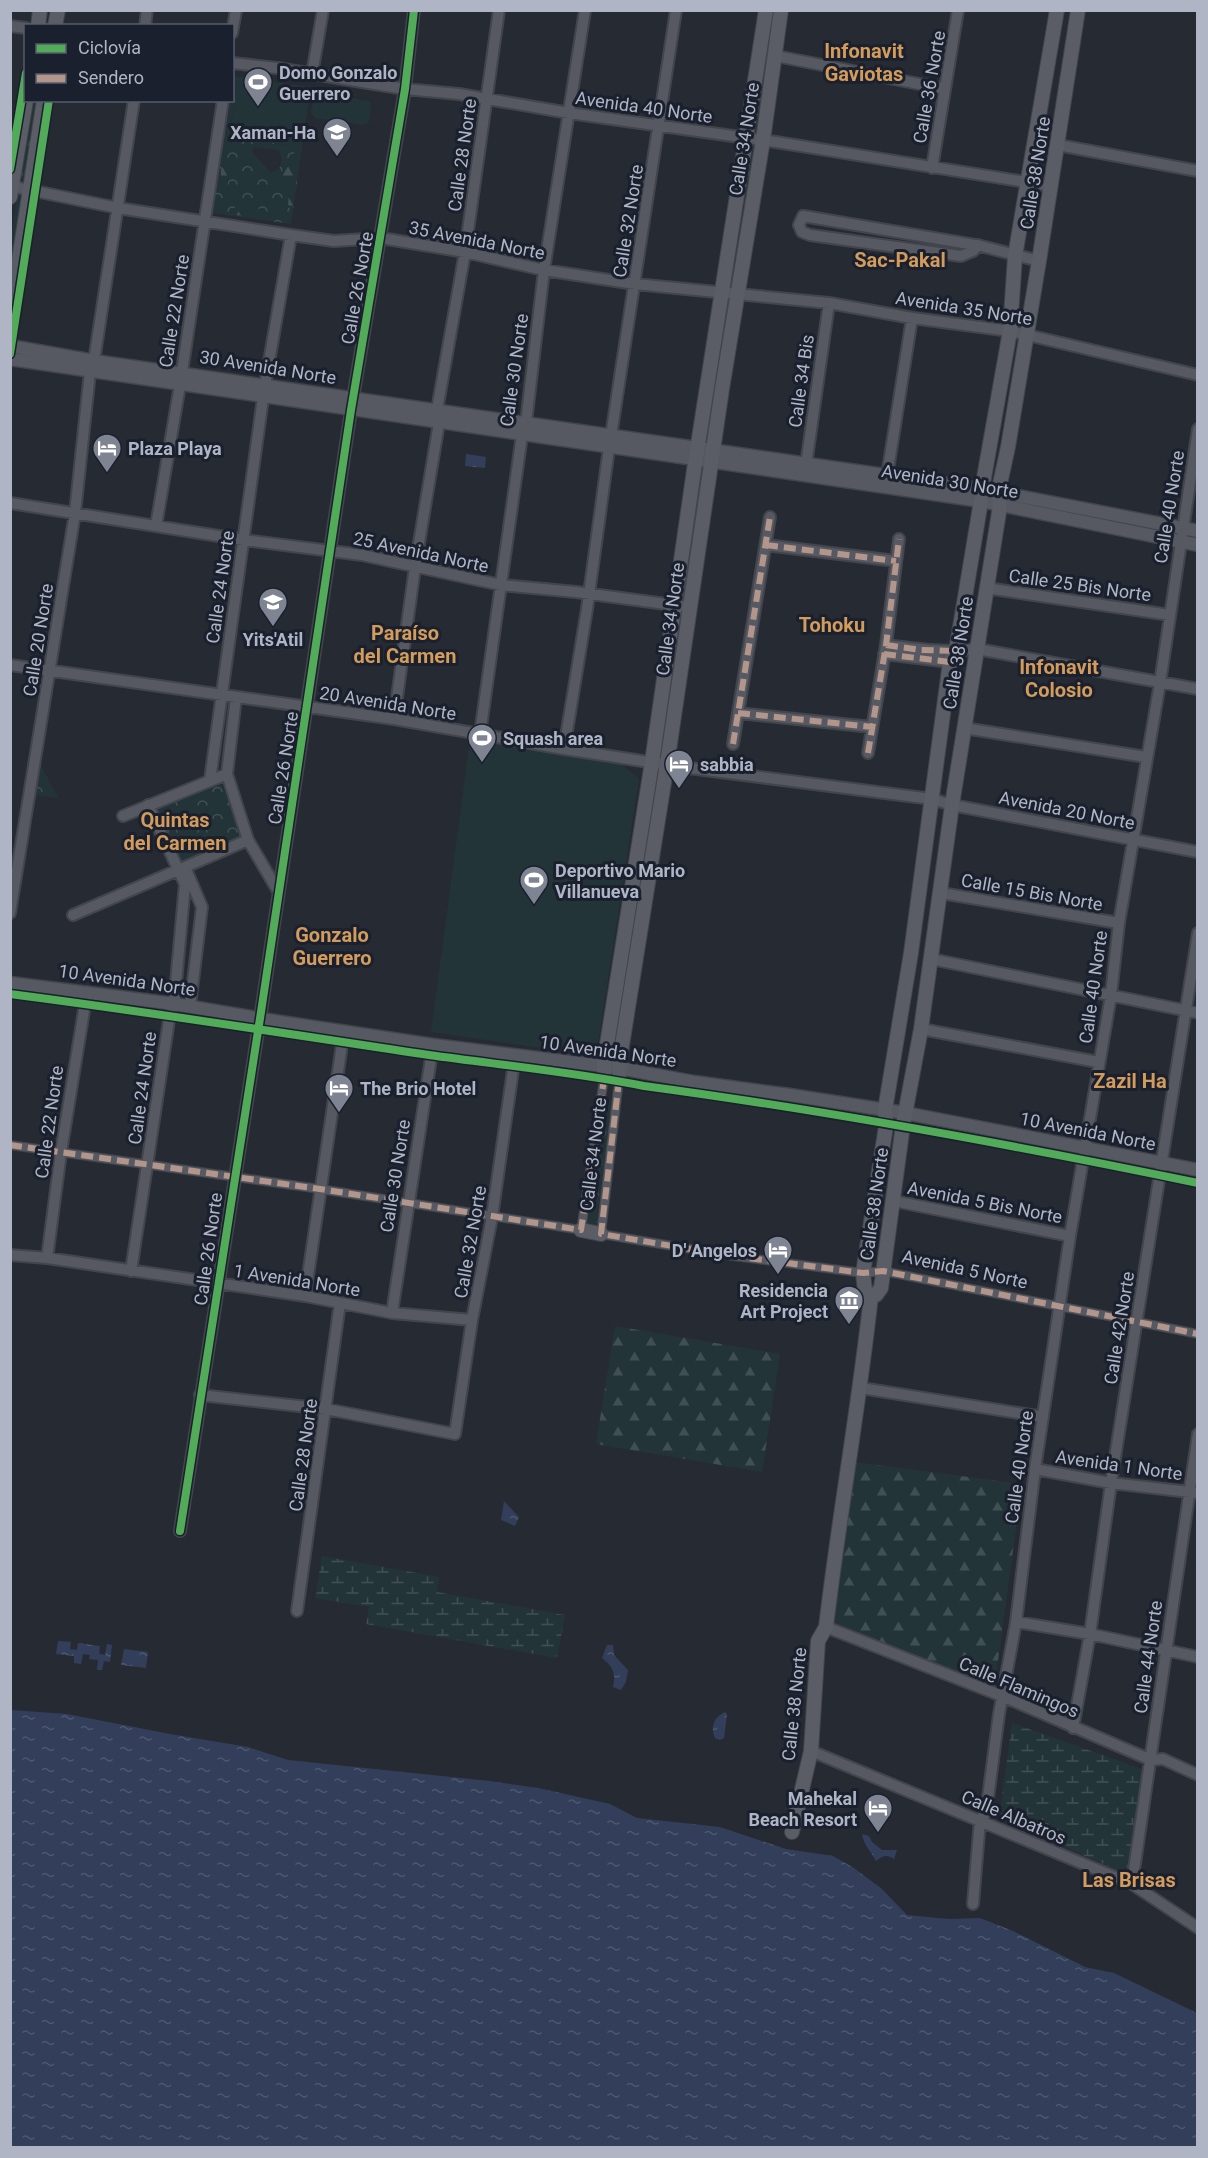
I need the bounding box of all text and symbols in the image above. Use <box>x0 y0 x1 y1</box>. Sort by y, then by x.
legend <box>24 24 234 102</box>
street label: Calle 36 Norte <box>909 29 949 145</box>
text: Ciclovía <box>78 37 141 58</box>
district label: Infonavit Gaviotas <box>824 39 904 86</box>
place label: Domo Gonzalo Guerrero <box>279 62 397 104</box>
sports icon: Domo Gonzalo Guerrero <box>242 66 274 108</box>
text: Sendero <box>78 67 144 88</box>
street label: Calle 34 Norte <box>725 81 763 197</box>
street label: Avenida 40 Norte <box>574 87 714 127</box>
street label: Calle 28 Norte <box>444 97 480 213</box>
street label: Calle 38 Norte <box>1016 115 1054 231</box>
school or university icon: Xaman-Ha <box>321 116 353 158</box>
place label: Xaman-Ha <box>230 122 316 143</box>
street label: Calle 32 Norte <box>609 163 647 279</box>
street label: 35 Avenida Norte <box>407 217 547 263</box>
street label: Calle 26 Norte <box>337 230 377 346</box>
district label: Sac-Pakal <box>854 248 946 272</box>
street label: Calle 22 Norte <box>155 253 193 369</box>
street label: Avenida 35 Norte <box>894 287 1034 329</box>
street label: Calle 30 Norte <box>496 312 532 428</box>
street label: Calle 34 Bis <box>784 333 818 429</box>
street label: 30 Avenida Norte <box>198 346 338 388</box>
hotel icon: Plaza Playa <box>91 432 123 474</box>
place label: Plaza Playa <box>128 438 222 459</box>
street label: Calle 40 Norte <box>1150 449 1188 565</box>
street label: Avenida 30 Norte <box>880 460 1020 502</box>
street label: 25 Avenida Norte <box>351 527 491 577</box>
street label: Calle 24 Norte <box>202 529 238 645</box>
street label: Calle 34 Norte <box>652 561 688 677</box>
street label: Calle 25 Bis Norte <box>1008 565 1152 605</box>
street label: Calle 20 Norte <box>19 582 57 698</box>
school or university icon: Yits'Atil <box>257 586 289 628</box>
street label: Calle 38 Norte <box>939 595 977 711</box>
district label: Tohoku <box>799 613 865 637</box>
district label: Paraíso del Carmen <box>354 621 456 668</box>
place label: Yits'Atil <box>243 629 303 650</box>
district label: Infonavit Colosio <box>1019 655 1099 702</box>
street label: 20 Avenida Norte <box>318 682 458 724</box>
street label: Calle 26 Norte <box>264 710 302 826</box>
sports icon: Squash area <box>466 722 498 764</box>
place label: Squash area <box>503 728 604 749</box>
hotel icon: sabbia <box>663 748 695 790</box>
place label: sabbia <box>700 754 754 775</box>
street label: Avenida 20 Norte <box>997 787 1137 833</box>
district label: Quintas del Carmen <box>124 808 226 855</box>
place label: Deportivo Mario Villanueva <box>555 860 685 902</box>
sports icon: Deportivo Mario Villanueva <box>518 864 550 906</box>
street label: Calle 15 Bis Norte <box>960 869 1104 915</box>
district label: Gonzalo Guerrero <box>292 923 372 970</box>
street label: Calle 40 Norte <box>1075 929 1111 1045</box>
street label: 10 Avenida Norte <box>57 960 197 1000</box>
street label: Calle 24 Norte <box>124 1030 160 1146</box>
street label: 10 Avenida Norte <box>538 1031 678 1071</box>
street label: Calle 22 Norte <box>31 1064 67 1180</box>
district label: Zazil Ha <box>1093 1069 1167 1093</box>
hotel icon: The Brio Hotel <box>323 1072 355 1114</box>
place label: The Brio Hotel <box>360 1078 476 1099</box>
street label: Calle 34 Norte <box>576 1096 610 1212</box>
street label: 10 Avenida Norte <box>1018 1108 1158 1154</box>
street label: Calle 30 Norte <box>376 1118 414 1234</box>
street label: Calle 38 Norte <box>856 1146 892 1262</box>
street label: Avenida 5 Bis Norte <box>906 1177 1064 1227</box>
street label: Calle 32 Norte <box>450 1184 490 1300</box>
street label: Calle 26 Norte <box>190 1191 226 1307</box>
hotel icon: D' Angelos <box>762 1234 794 1276</box>
place label: D' Angelos <box>672 1240 757 1261</box>
street label: Avenida 5 Norte <box>900 1245 1030 1293</box>
street label: 1 Avenida Norte <box>232 1260 362 1300</box>
street label: Calle 42 Norte <box>1100 1270 1138 1386</box>
place label: Residencia Art Project <box>739 1280 828 1322</box>
museum icon: Residencia Art Project <box>833 1284 865 1326</box>
street label: Calle 28 Norte <box>285 1397 321 1513</box>
street label: Calle 40 Norte <box>1001 1409 1037 1525</box>
street label: Avenida 1 Norte <box>1054 1446 1184 1484</box>
street label: Calle 44 Norte <box>1130 1599 1166 1715</box>
street label: Calle 38 Norte <box>778 1646 810 1762</box>
street label: Calle Flamingos <box>956 1652 1082 1722</box>
street label: Calle Albatros <box>959 1786 1069 1848</box>
place label: Mahekal Beach Resort <box>748 1788 857 1830</box>
hotel icon: Mahekal Beach Resort <box>862 1792 894 1834</box>
district label: Las Brisas <box>1082 1868 1176 1892</box>

